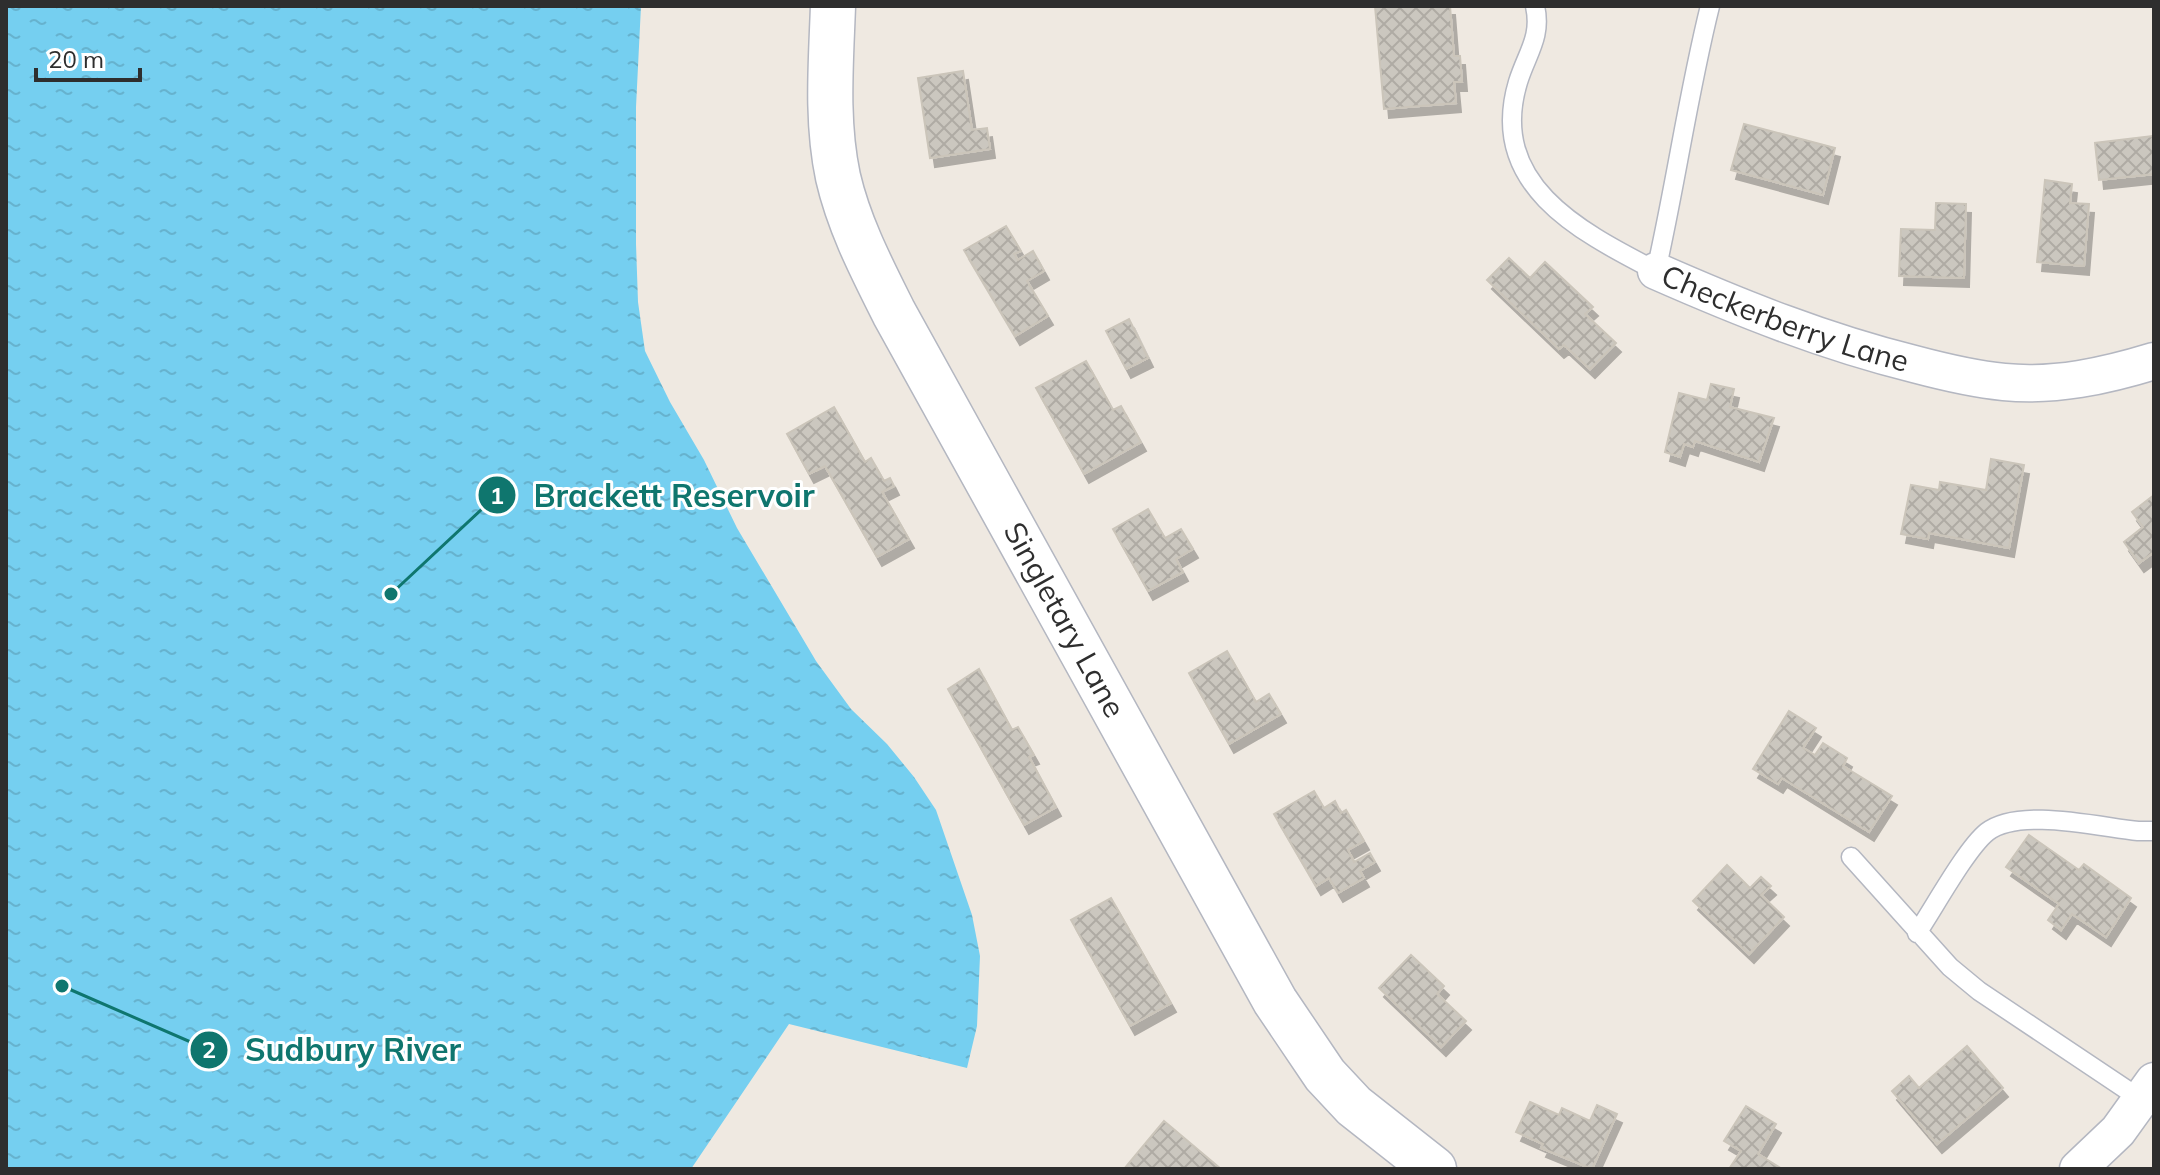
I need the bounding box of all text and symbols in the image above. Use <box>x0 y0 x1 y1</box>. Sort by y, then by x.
scale bar <box>36 32 140 82</box>
text: 20 m <box>48 44 104 74</box>
street label: Checkerberry Lane <box>1656 256 1913 380</box>
callout: Brackett Reservoir <box>477 467 830 523</box>
text: Brackett Reservoir <box>533 475 815 515</box>
text: 1 <box>490 480 504 510</box>
street label: Singletary Lane <box>996 515 1134 724</box>
callout: Sudbury River <box>189 1022 477 1078</box>
text: Sudbury River <box>245 1029 461 1069</box>
text: 2 <box>202 1034 216 1064</box>

